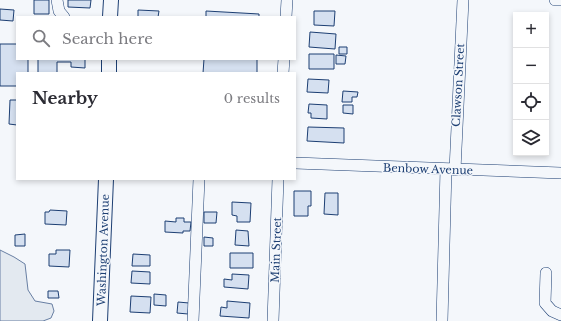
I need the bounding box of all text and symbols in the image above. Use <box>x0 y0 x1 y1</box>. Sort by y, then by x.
map controls <box>513 12 549 156</box>
button: + <box>513 12 549 48</box>
search box <box>16 16 296 60</box>
icon: search <box>30 27 52 49</box>
text: Search here <box>62 29 153 48</box>
street label: Clawson Street <box>449 42 467 127</box>
button: − <box>513 48 549 84</box>
button: locate <box>513 84 549 120</box>
text: Nearby <box>32 88 98 109</box>
text: 0 results <box>224 90 280 107</box>
button: layers <box>513 120 549 156</box>
street label: Benbow Avenue <box>383 160 473 178</box>
street label: Washington Avenue <box>94 194 112 307</box>
street label: Main Street <box>268 216 284 283</box>

